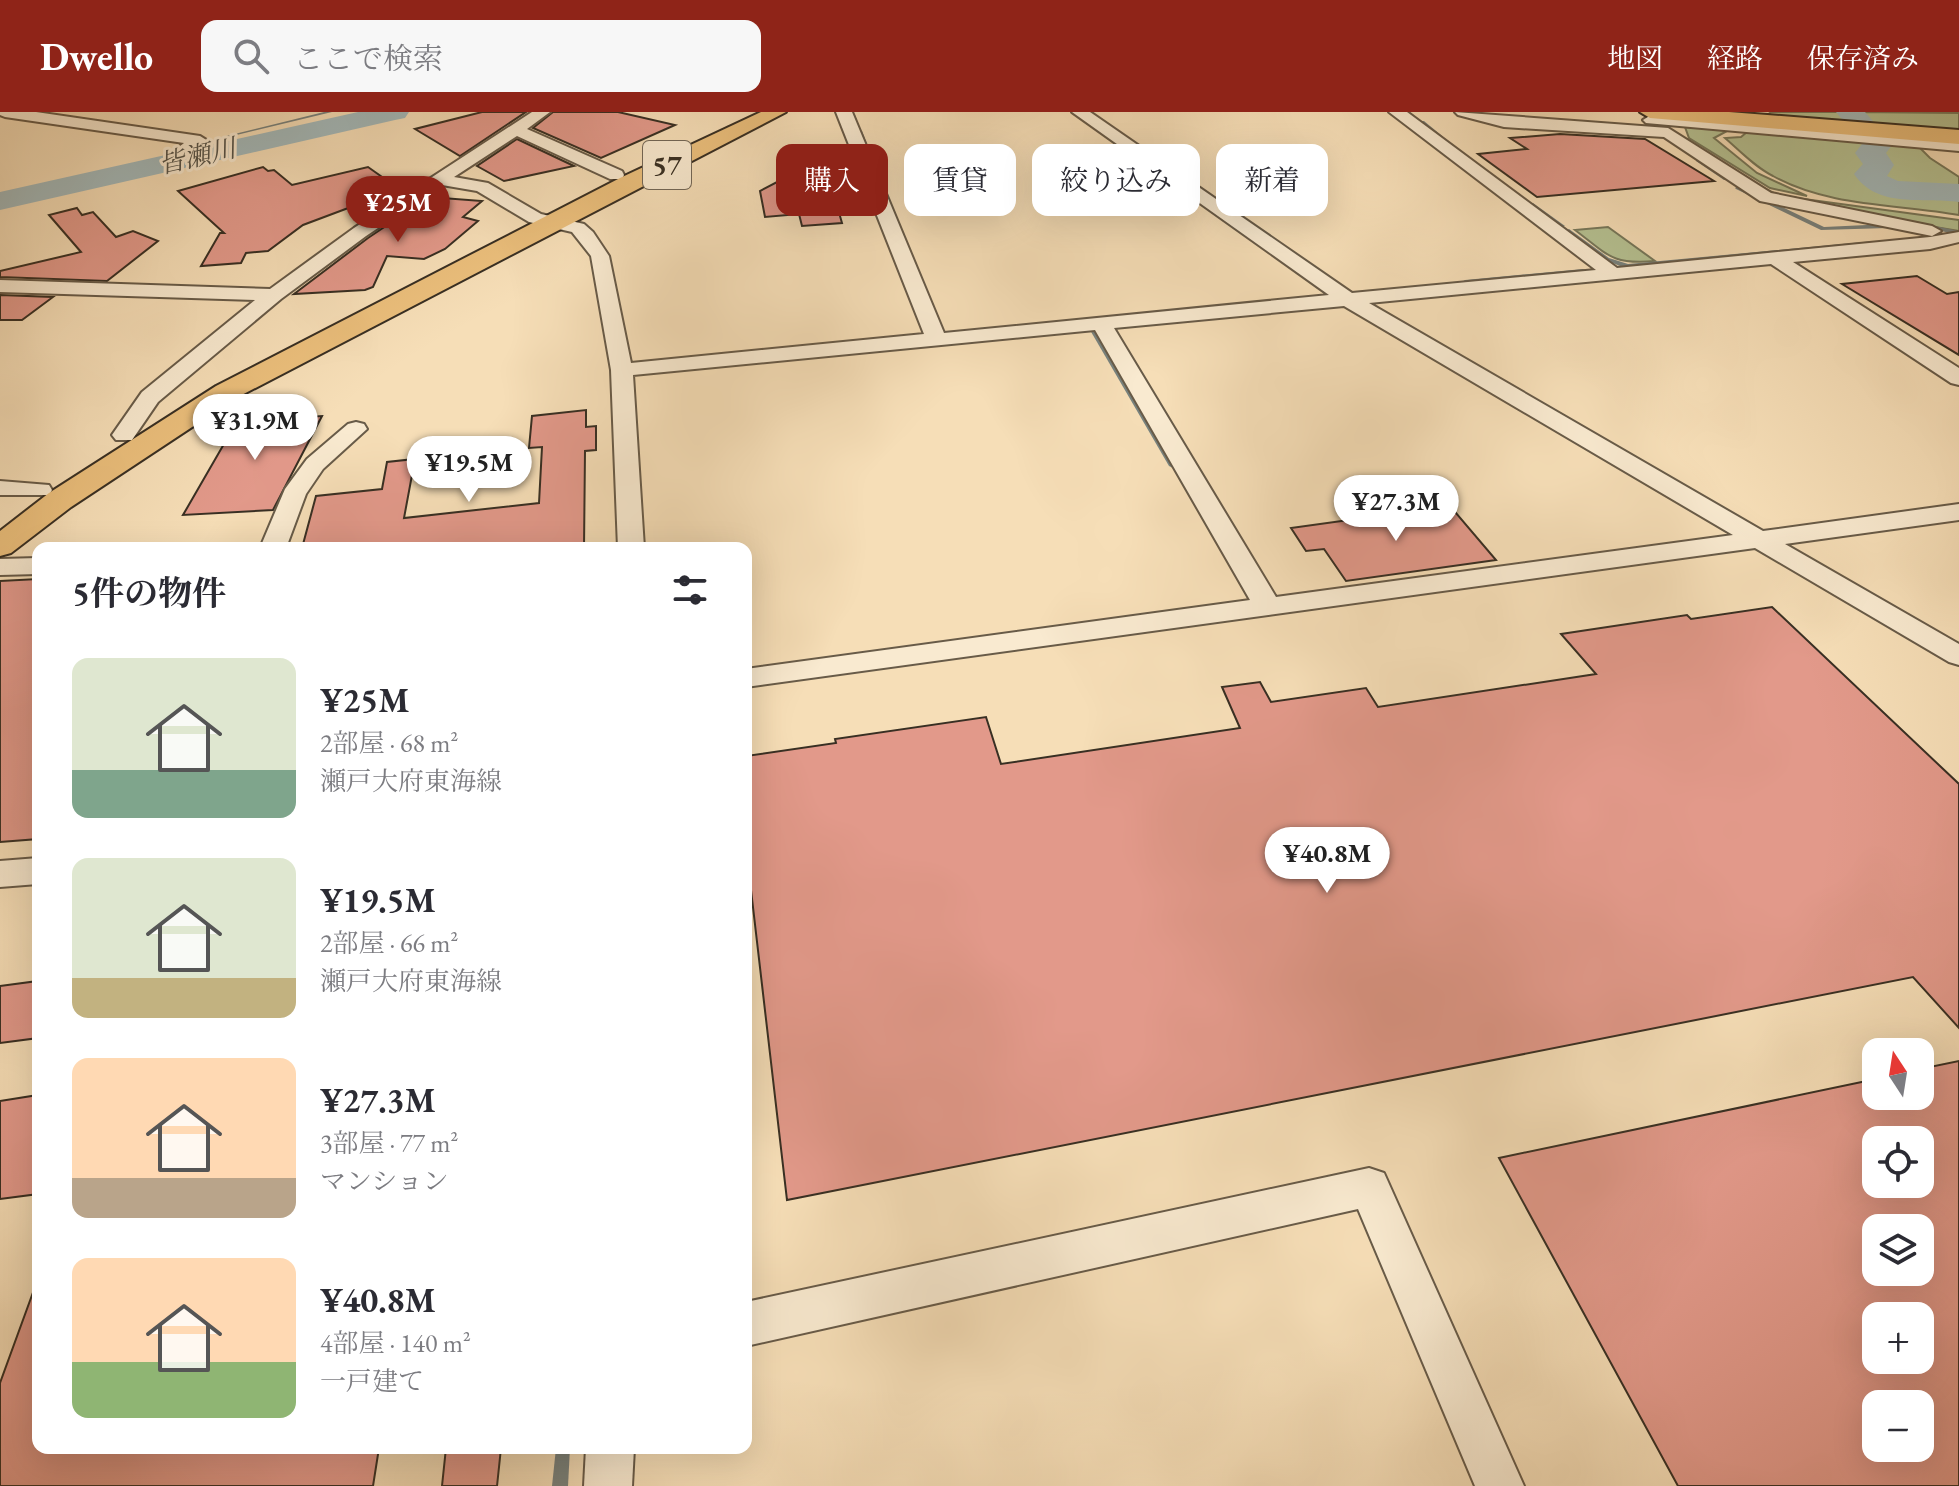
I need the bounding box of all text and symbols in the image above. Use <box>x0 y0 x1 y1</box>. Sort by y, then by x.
search box <box>201 20 761 92</box>
text: Dwello <box>40 32 153 81</box>
icon: search <box>229 34 273 78</box>
text: ここで検索 <box>293 39 443 78</box>
text: 地図 <box>1607 40 1663 76</box>
text: 経路 <box>1707 40 1763 76</box>
text: 保存済み <box>1807 40 1919 76</box>
water label: 皆瀬川 <box>155 130 242 181</box>
road number: 57 <box>643 141 691 189</box>
chip: 購入 <box>776 144 888 216</box>
chip: 賃貸 <box>904 144 1016 216</box>
chip: 絞り込み <box>1032 144 1200 216</box>
chip: 新着 <box>1216 144 1328 216</box>
pin: ¥25M <box>351 176 445 244</box>
text: ¥25M <box>364 185 432 219</box>
pin: ¥31.9M <box>190 394 320 462</box>
text: ¥31.9M <box>211 403 299 437</box>
pin: ¥19.5M <box>404 436 534 504</box>
text: ¥19.5M <box>425 445 513 479</box>
pin: ¥27.3M <box>1331 475 1461 543</box>
text: ¥27.3M <box>1352 484 1440 518</box>
icon: filters <box>668 568 712 612</box>
text: 5件の物件 <box>72 571 226 615</box>
text: ¥25M <box>320 678 409 722</box>
icon: home <box>136 690 232 786</box>
text: 2部屋 · 68 m² <box>320 726 458 760</box>
text: 瀬戸大府東海線 <box>320 764 502 798</box>
pin: ¥40.8M <box>1262 827 1392 895</box>
text: ¥40.8M <box>1283 836 1371 870</box>
text: ¥19.5M <box>320 878 436 922</box>
icon: home <box>136 890 232 986</box>
text: 2部屋 · 66 m² <box>320 926 458 960</box>
text: 瀬戸大府東海線 <box>320 964 502 998</box>
north arrow <box>1862 1038 1934 1110</box>
map controls <box>1862 1038 1934 1462</box>
text: ¥27.3M <box>320 1078 436 1122</box>
icon: home <box>136 1090 232 1186</box>
text: 3部屋 · 77 m² <box>320 1126 458 1160</box>
button: locate <box>1862 1126 1934 1198</box>
text: マンション <box>320 1164 449 1198</box>
button: layers <box>1862 1214 1934 1286</box>
text: ¥40.8M <box>320 1278 436 1322</box>
icon: home <box>136 1290 232 1386</box>
button: + <box>1862 1302 1934 1374</box>
text: 4部屋 · 140 m² <box>320 1326 471 1360</box>
text: 一戸建て <box>320 1364 424 1398</box>
button: − <box>1862 1390 1934 1462</box>

